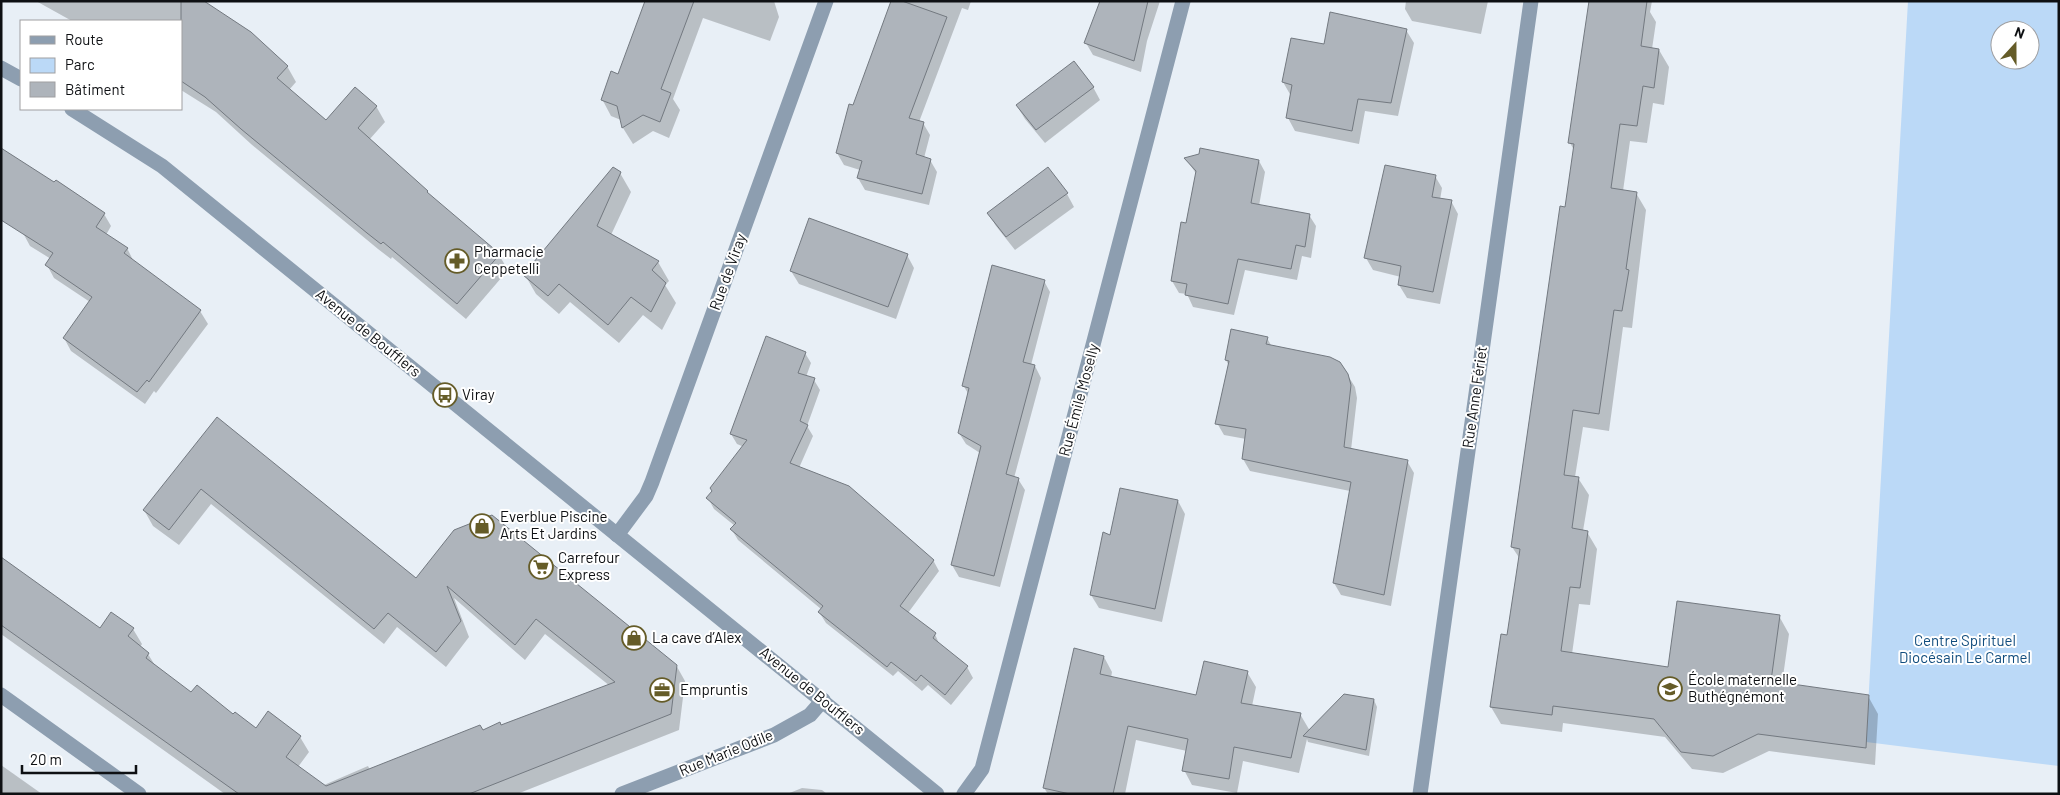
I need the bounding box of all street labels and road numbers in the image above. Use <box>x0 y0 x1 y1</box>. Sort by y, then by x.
street label: Rue de Viray <box>705 231 749 312</box>
street label: Avenue de Boufflers <box>312 284 425 380</box>
street label: Rue Émile Moselly <box>1054 341 1102 458</box>
street label: Rue Anne Fériet <box>1458 345 1490 449</box>
street label: Avenue de Boufflers <box>756 642 869 738</box>
street label: Rue Marie Odile <box>676 725 775 779</box>

